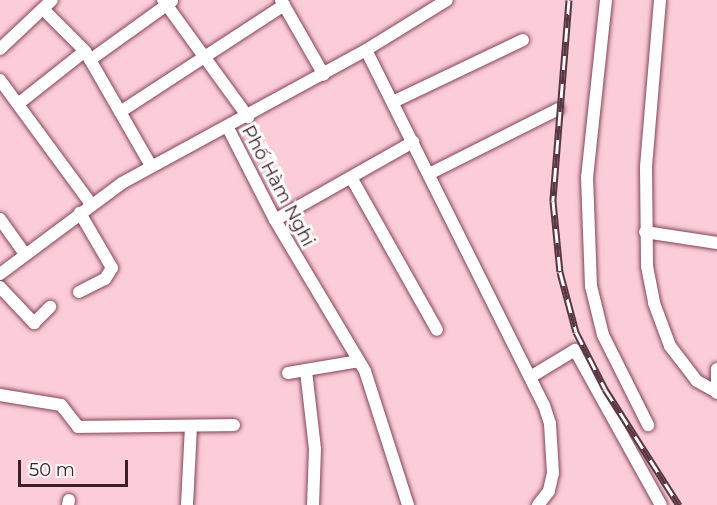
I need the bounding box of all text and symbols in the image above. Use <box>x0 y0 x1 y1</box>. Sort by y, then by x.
street label: Phố Hàm Nghi <box>237 122 319 250</box>
scale bar <box>21 448 130 486</box>
text: 50 m <box>29 459 75 481</box>

